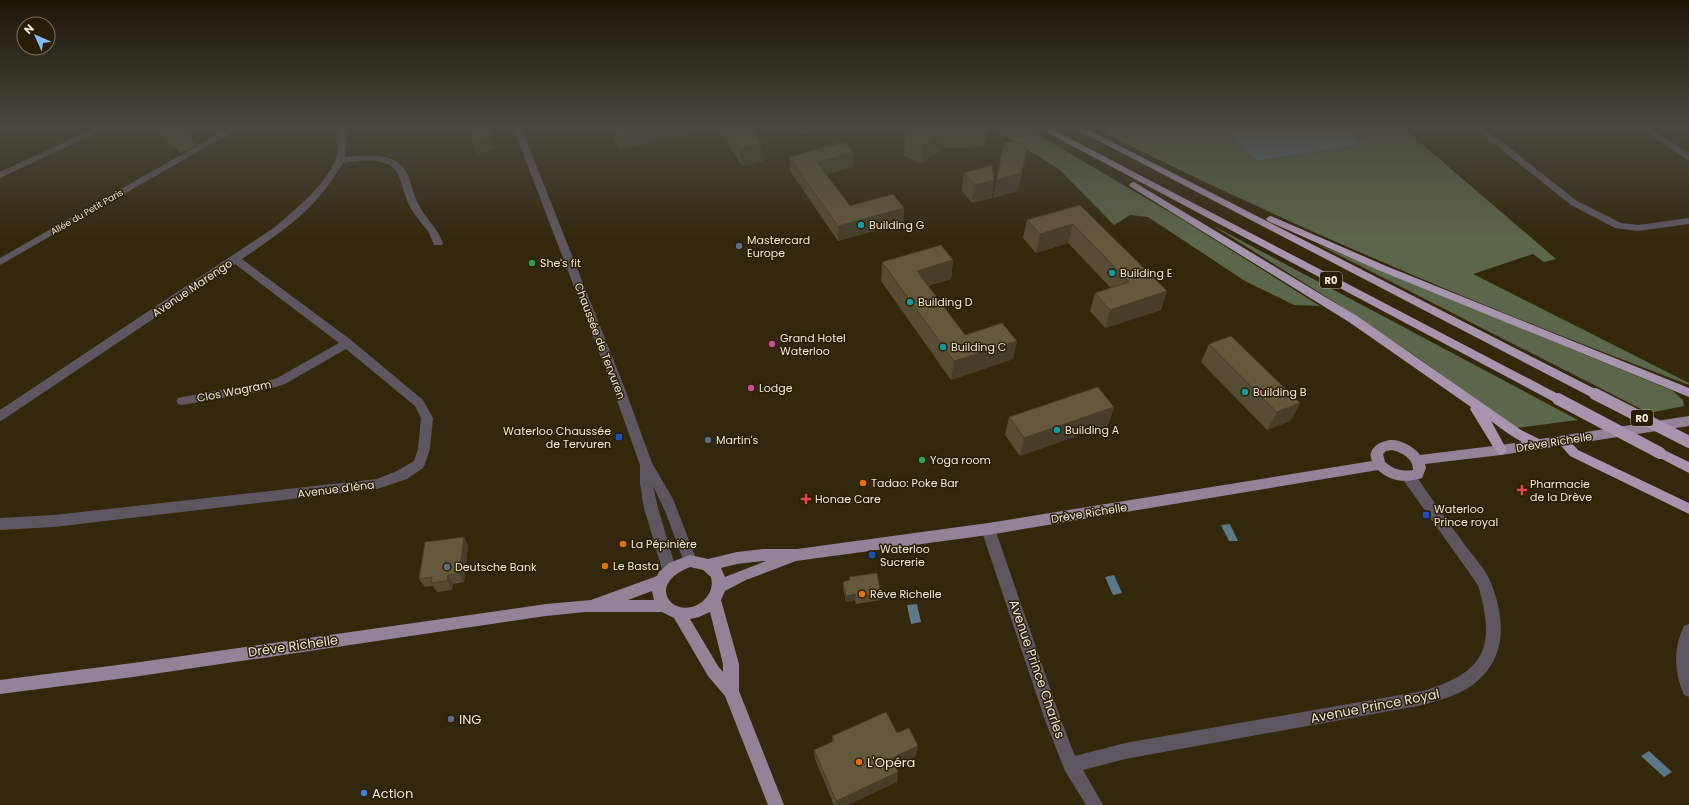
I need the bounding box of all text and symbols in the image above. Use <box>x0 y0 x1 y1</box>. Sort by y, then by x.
north arrow <box>16 16 56 56</box>
text: N <box>20 20 38 38</box>
street label: Allée du Petit Paris <box>49 186 126 238</box>
place label: Building G <box>869 217 925 233</box>
marker: Building G <box>856 220 866 230</box>
place label: Mastercard Europe <box>747 232 810 261</box>
marker: Mastercard Europe <box>734 241 744 251</box>
street label: Avenue Marengo <box>149 255 235 321</box>
place label: She's fit <box>540 255 581 271</box>
marker: She's fit <box>527 258 537 268</box>
place label: Building E <box>1120 265 1172 281</box>
marker: Building E <box>1107 268 1117 278</box>
road number: R0 <box>1320 272 1342 288</box>
street label: Chaussée de Tervuren <box>570 281 630 401</box>
place label: Building D <box>918 294 973 310</box>
marker: Building D <box>905 297 915 307</box>
place label: Grand Hotel Waterloo <box>780 330 846 359</box>
marker: Grand Hotel Waterloo <box>767 339 777 349</box>
place label: Building C <box>951 339 1006 355</box>
marker: Building C <box>938 342 948 352</box>
street label: Clos Wagram <box>195 376 273 406</box>
place label: Lodge <box>759 380 793 396</box>
marker: Lodge <box>746 383 756 393</box>
place label: Building B <box>1253 384 1307 400</box>
marker: Building B <box>1240 387 1250 397</box>
road number: R0 <box>1631 410 1653 426</box>
place label: Building A <box>1065 422 1120 438</box>
place label: Waterloo Chaussée de Tervuren <box>503 423 611 452</box>
marker: Building A <box>1052 425 1062 435</box>
street label: Drève Richelle <box>1515 428 1593 456</box>
marker: Waterloo Chaussée de Tervuren <box>614 432 624 442</box>
place label: Martin's <box>716 432 759 448</box>
marker: Martin's <box>703 435 713 445</box>
place label: Yoga room <box>930 452 991 468</box>
marker: Yoga room <box>917 455 927 465</box>
place label: Tadao: Poke Bar <box>871 475 959 491</box>
street label: Avenue d'Iéna <box>297 476 375 502</box>
place label: Pharmacie de la Drève <box>1530 476 1592 505</box>
marker: Tadao: Poke Bar <box>858 478 868 488</box>
marker: Pharmacie de la Drève <box>1517 485 1527 495</box>
place label: Honae Care <box>815 491 881 507</box>
marker: Honae Care <box>800 493 812 505</box>
street label: Drève Richelle <box>1050 499 1128 527</box>
place label: Waterloo Prince royal <box>1434 501 1498 530</box>
marker: Waterloo Prince royal <box>1421 510 1431 520</box>
place label: La Pépinière <box>631 536 697 552</box>
marker: La Pépinière <box>618 539 628 549</box>
place label: Waterloo Sucrerie <box>880 541 930 570</box>
marker: Waterloo Sucrerie <box>867 550 877 560</box>
place label: Le Basta <box>613 558 659 574</box>
place label: Deutsche Bank <box>455 559 537 575</box>
marker: Le Basta <box>600 561 610 571</box>
marker: Deutsche Bank <box>442 562 452 572</box>
place label: Rêve Richelle <box>870 586 942 602</box>
marker: Rêve Richelle <box>857 589 867 599</box>
street label: Avenue Prince Charles <box>1004 597 1070 741</box>
street label: Drève Richelle <box>247 630 339 662</box>
street label: Avenue Prince Royal <box>1309 684 1441 728</box>
place label: ING <box>459 710 481 729</box>
marker: ING <box>446 714 456 724</box>
place label: L'Opéra <box>867 753 915 772</box>
marker: L'Opéra <box>854 757 864 767</box>
place label: Action <box>372 784 413 803</box>
marker: Action <box>359 788 369 798</box>

